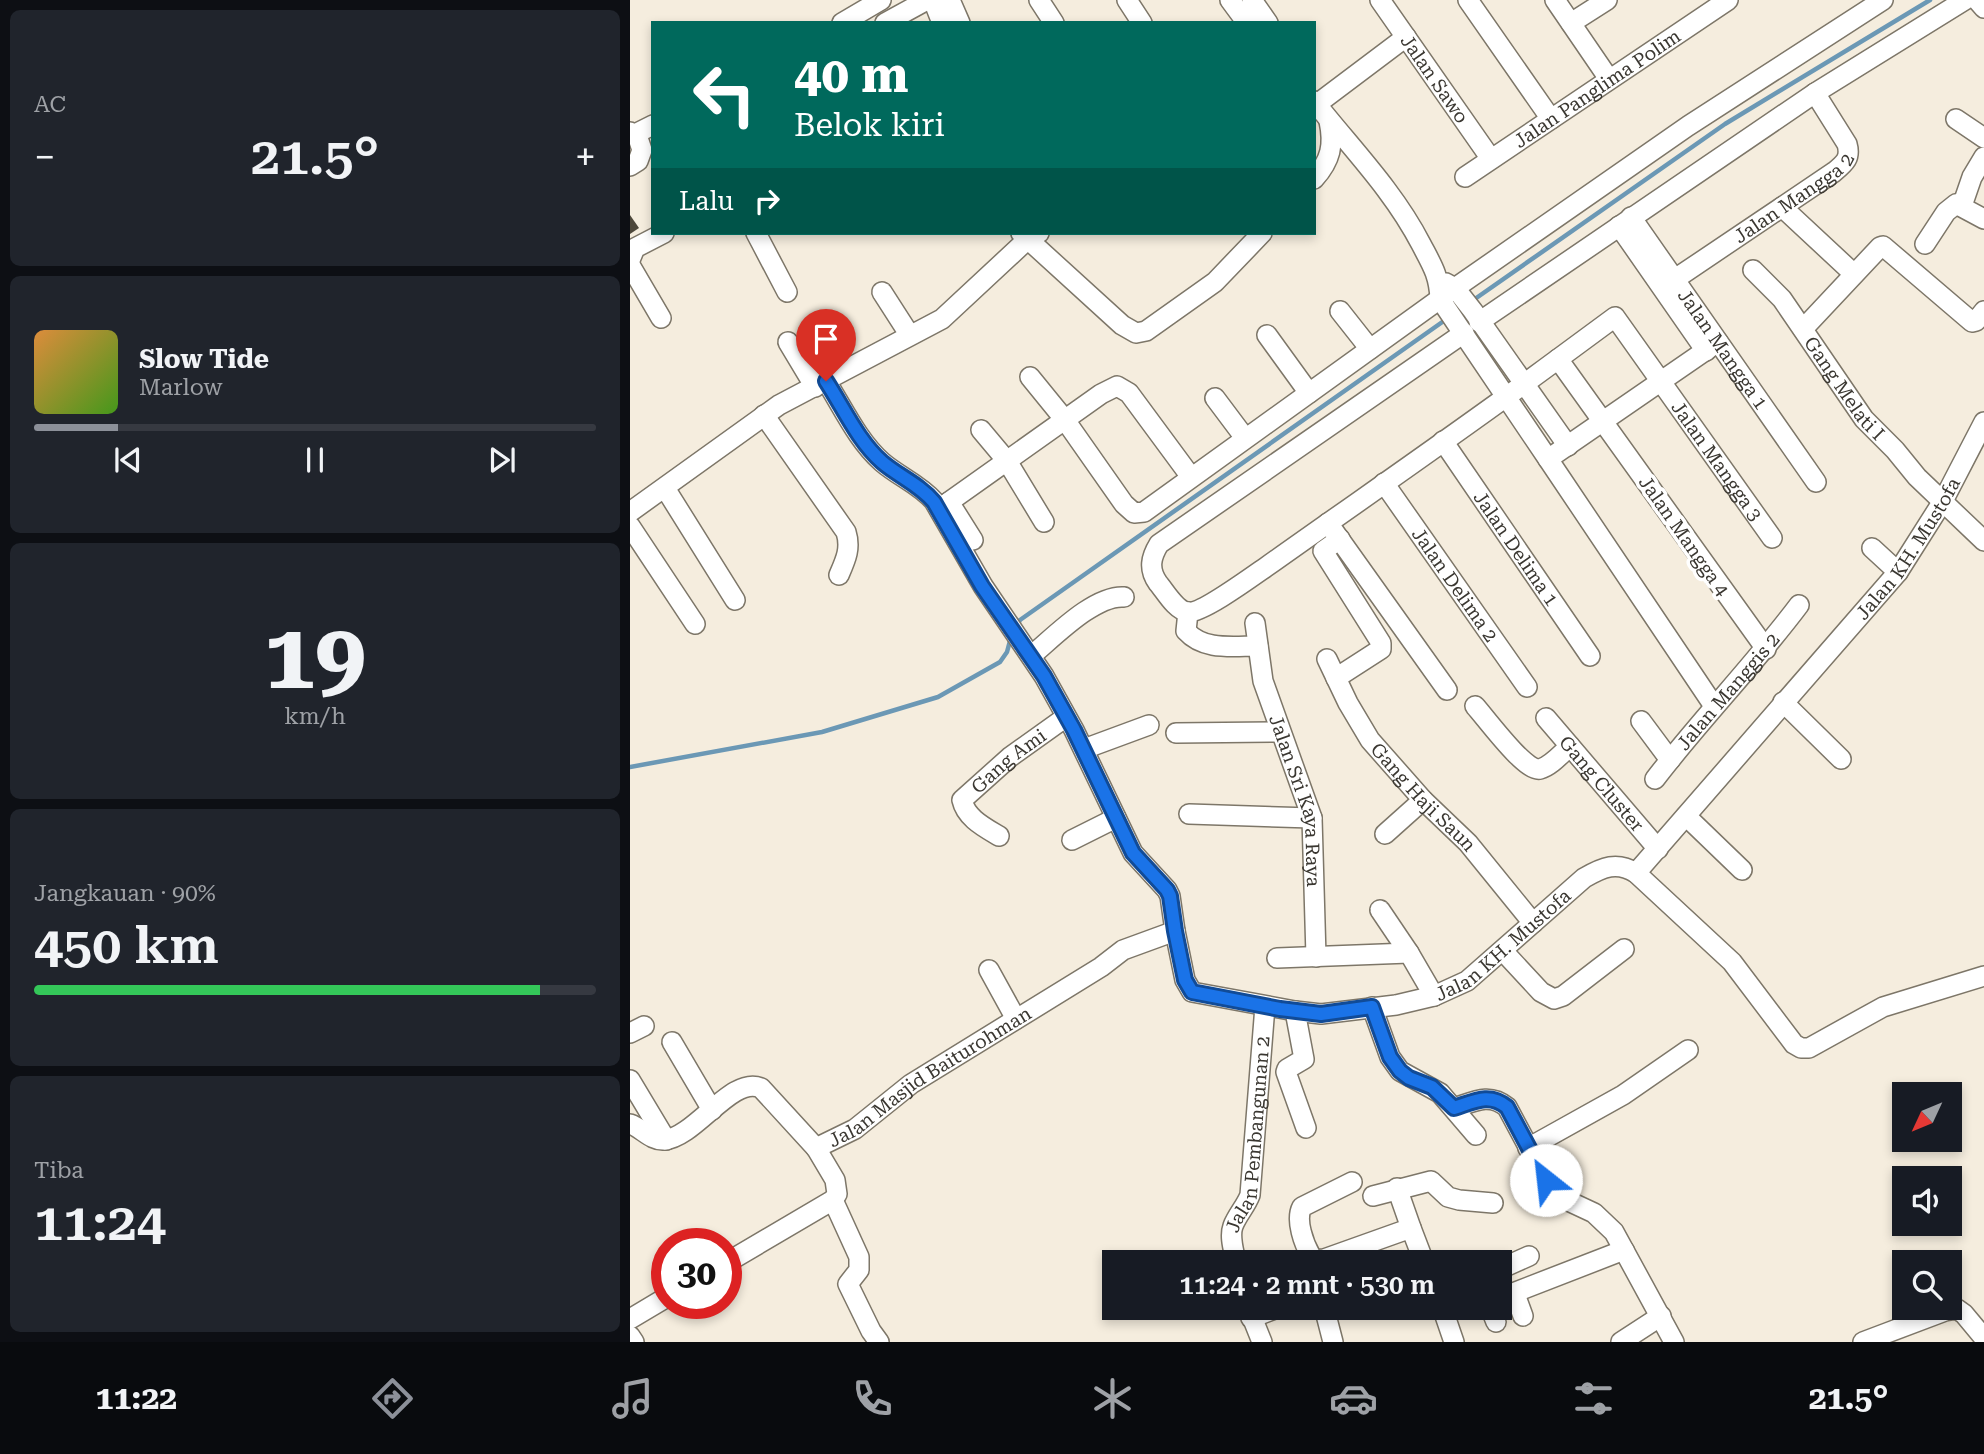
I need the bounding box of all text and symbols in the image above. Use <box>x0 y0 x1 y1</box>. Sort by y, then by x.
street label: Jalan Panglima Polim <box>1509 24 1685 153</box>
street label: Jalan Sawo <box>1396 30 1474 127</box>
text: 40 m <box>794 47 909 104</box>
icon: left <box>679 49 770 140</box>
text: AC <box>34 91 66 118</box>
text: Belok kiri <box>794 106 945 144</box>
text: 21.5° <box>251 126 379 187</box>
text: − <box>34 135 55 179</box>
text: + <box>575 135 596 179</box>
street label: Jalan Mangga 2 <box>1729 149 1859 248</box>
icon: right <box>748 182 786 220</box>
text: Lalu <box>679 186 734 216</box>
street label: Jalan Mangga 1 <box>1673 284 1773 414</box>
pin <box>796 309 856 381</box>
icon: arrive <box>807 320 845 358</box>
street label: Gang Melati I <box>1799 332 1890 445</box>
text: Slow Tide <box>139 344 269 374</box>
text: Marlow <box>139 374 222 401</box>
street label: Jalan Mangga 3 <box>1667 396 1767 525</box>
icon: previous <box>109 441 147 479</box>
icon: pause <box>296 441 334 479</box>
icon: next <box>483 441 521 479</box>
street label: Jalan Mangga 4 <box>1634 471 1734 601</box>
street label: Jalan KH. Mustofa <box>1851 473 1965 624</box>
street label: Jalan Delima 1 <box>1469 487 1564 610</box>
street label: Jalan Delima 2 <box>1407 523 1503 646</box>
text: 19 <box>264 604 366 710</box>
street label: Jalan Manggis 2 <box>1671 628 1784 755</box>
text: km/h <box>284 703 346 730</box>
street label: Jalan Sri Kaya Raya <box>1264 712 1325 888</box>
street label: Gang Ami <box>966 724 1050 798</box>
street label: Gang Cluster <box>1555 731 1649 836</box>
street label: Gang Haji Saun <box>1366 738 1481 856</box>
text: Jangkauan · 90% <box>34 880 216 907</box>
street label: Jalan KH. Mustofa <box>1431 883 1576 1006</box>
text: 450 km <box>34 915 219 976</box>
street label: Jalan Masjid Baiturohman <box>824 1001 1035 1152</box>
street label: Jalan Pembangunan 2 <box>1220 1035 1274 1235</box>
north arrow <box>1892 1082 1962 1152</box>
map controls <box>1892 1082 1962 1320</box>
position arrow <box>1509 1143 1583 1217</box>
text: Tiba <box>34 1157 84 1184</box>
button: sound <box>1892 1166 1962 1236</box>
text: 11:24 <box>34 1192 166 1253</box>
speed limit sign: 30 <box>651 1228 742 1319</box>
button: search <box>1892 1250 1962 1320</box>
text: 11:24 · 2 mnt · 530 m <box>1179 1270 1435 1300</box>
icon: directions <box>368 1374 417 1423</box>
icon: music <box>608 1374 657 1423</box>
icon: phone <box>848 1374 897 1423</box>
icon: climate <box>1088 1374 1137 1423</box>
icon: car <box>1329 1374 1378 1423</box>
icon: filters <box>1569 1374 1618 1423</box>
text: 11:22 <box>96 1379 177 1417</box>
text: 21.5° <box>1809 1379 1888 1417</box>

